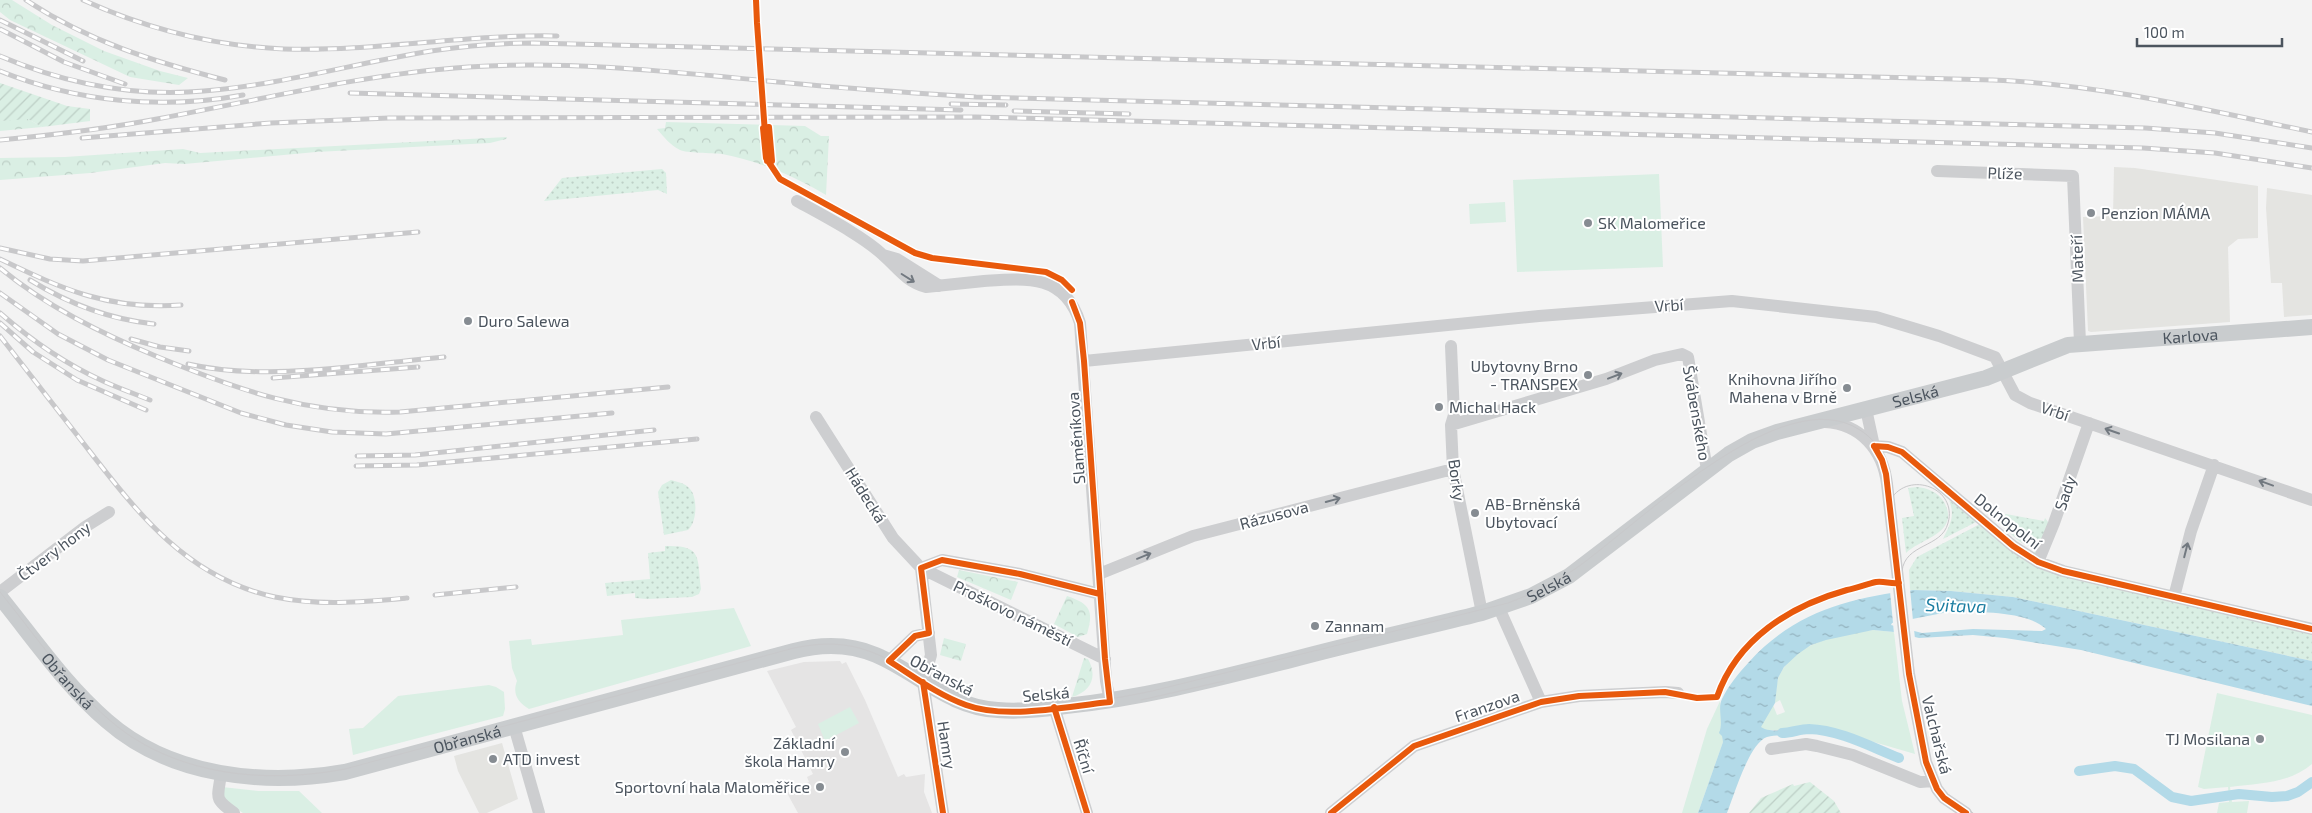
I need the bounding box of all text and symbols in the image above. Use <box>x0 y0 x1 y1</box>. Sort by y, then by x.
scale bar <box>2137 15 2282 47</box>
text: 100 m <box>2144 23 2185 41</box>
street label: Plíže <box>1987 162 2023 183</box>
place label: Penzion MÁMA <box>2101 203 2210 222</box>
marker: Penzion MÁMA <box>2085 207 2097 219</box>
place label: SK Malomeřice <box>1598 213 1706 232</box>
marker: SK Malomeřice <box>1582 217 1594 229</box>
street label: Mateří <box>2066 234 2087 283</box>
one-way arrow <box>900 274 914 284</box>
street label: Vrbí <box>1654 294 1685 315</box>
place label: Duro Salewa <box>478 311 570 330</box>
marker: Duro Salewa <box>462 315 474 327</box>
street label: Karlova <box>2162 324 2219 347</box>
street label: Vrbí <box>1251 331 1282 353</box>
place label: Ubytovny Brno - TRANSPEX <box>1471 356 1578 393</box>
street label: Švábenského <box>1680 364 1715 462</box>
marker: Ubytovny Brno - TRANSPEX <box>1582 369 1594 381</box>
place label: Knihovna Jiřího Mahena v Brně <box>1728 369 1837 406</box>
one-way arrow <box>1607 371 1622 380</box>
street label: Selská <box>1890 381 1941 411</box>
marker: Knihovna Jiřího Mahena v Brně <box>1841 382 1853 394</box>
street label: Slaměníkova <box>1063 391 1088 485</box>
place label: Michal Hack <box>1449 397 1536 416</box>
street label: Vrbí <box>2038 397 2073 425</box>
marker: Michal Hack <box>1433 401 1445 413</box>
one-way arrow <box>2105 425 2121 435</box>
street label: Borky <box>1445 458 1470 503</box>
street label: Hádecká <box>842 463 891 526</box>
street label: Sady <box>2050 473 2079 513</box>
one-way arrow <box>2259 478 2274 487</box>
street label: Dolnopolní <box>1971 489 2046 553</box>
place label: AB-Brněnská Ubytovací <box>1485 494 1581 531</box>
one-way arrow <box>1325 495 1341 504</box>
street label: Rázusova <box>1237 496 1310 533</box>
marker: AB-Brněnská Ubytovací <box>1469 507 1481 519</box>
street label: Čtvery hony <box>14 517 94 584</box>
one-way arrow <box>2182 542 2192 558</box>
one-way arrow <box>1136 550 1151 560</box>
street label: Selská <box>1523 567 1574 606</box>
street label: Proškovo náměstí <box>951 576 1077 650</box>
water label: Svitava <box>1925 593 1987 617</box>
place label: Zannam <box>1325 616 1384 635</box>
marker: Zannam <box>1309 620 1321 632</box>
street label: Obřanská <box>38 648 98 713</box>
street label: Obřanská <box>907 650 977 699</box>
street label: Selská <box>1022 682 1070 705</box>
street label: Franzova <box>1452 686 1522 725</box>
street label: Valchařská <box>1919 694 1956 776</box>
street label: Obřanská <box>431 720 503 757</box>
street label: Hamry <box>934 720 961 771</box>
place label: TJ Mosilana <box>2165 729 2250 748</box>
place label: Základní škola Hamry <box>744 733 836 770</box>
marker: TJ Mosilana <box>2254 733 2266 745</box>
street label: Říční <box>1070 736 1099 776</box>
marker: Základní škola Hamry <box>839 746 851 758</box>
place label: ATD invest <box>503 749 580 768</box>
marker: ATD invest <box>487 753 499 765</box>
place label: Sportovní hala Maloměřice <box>615 777 810 796</box>
marker: Sportovní hala Maloměřice <box>814 781 826 793</box>

